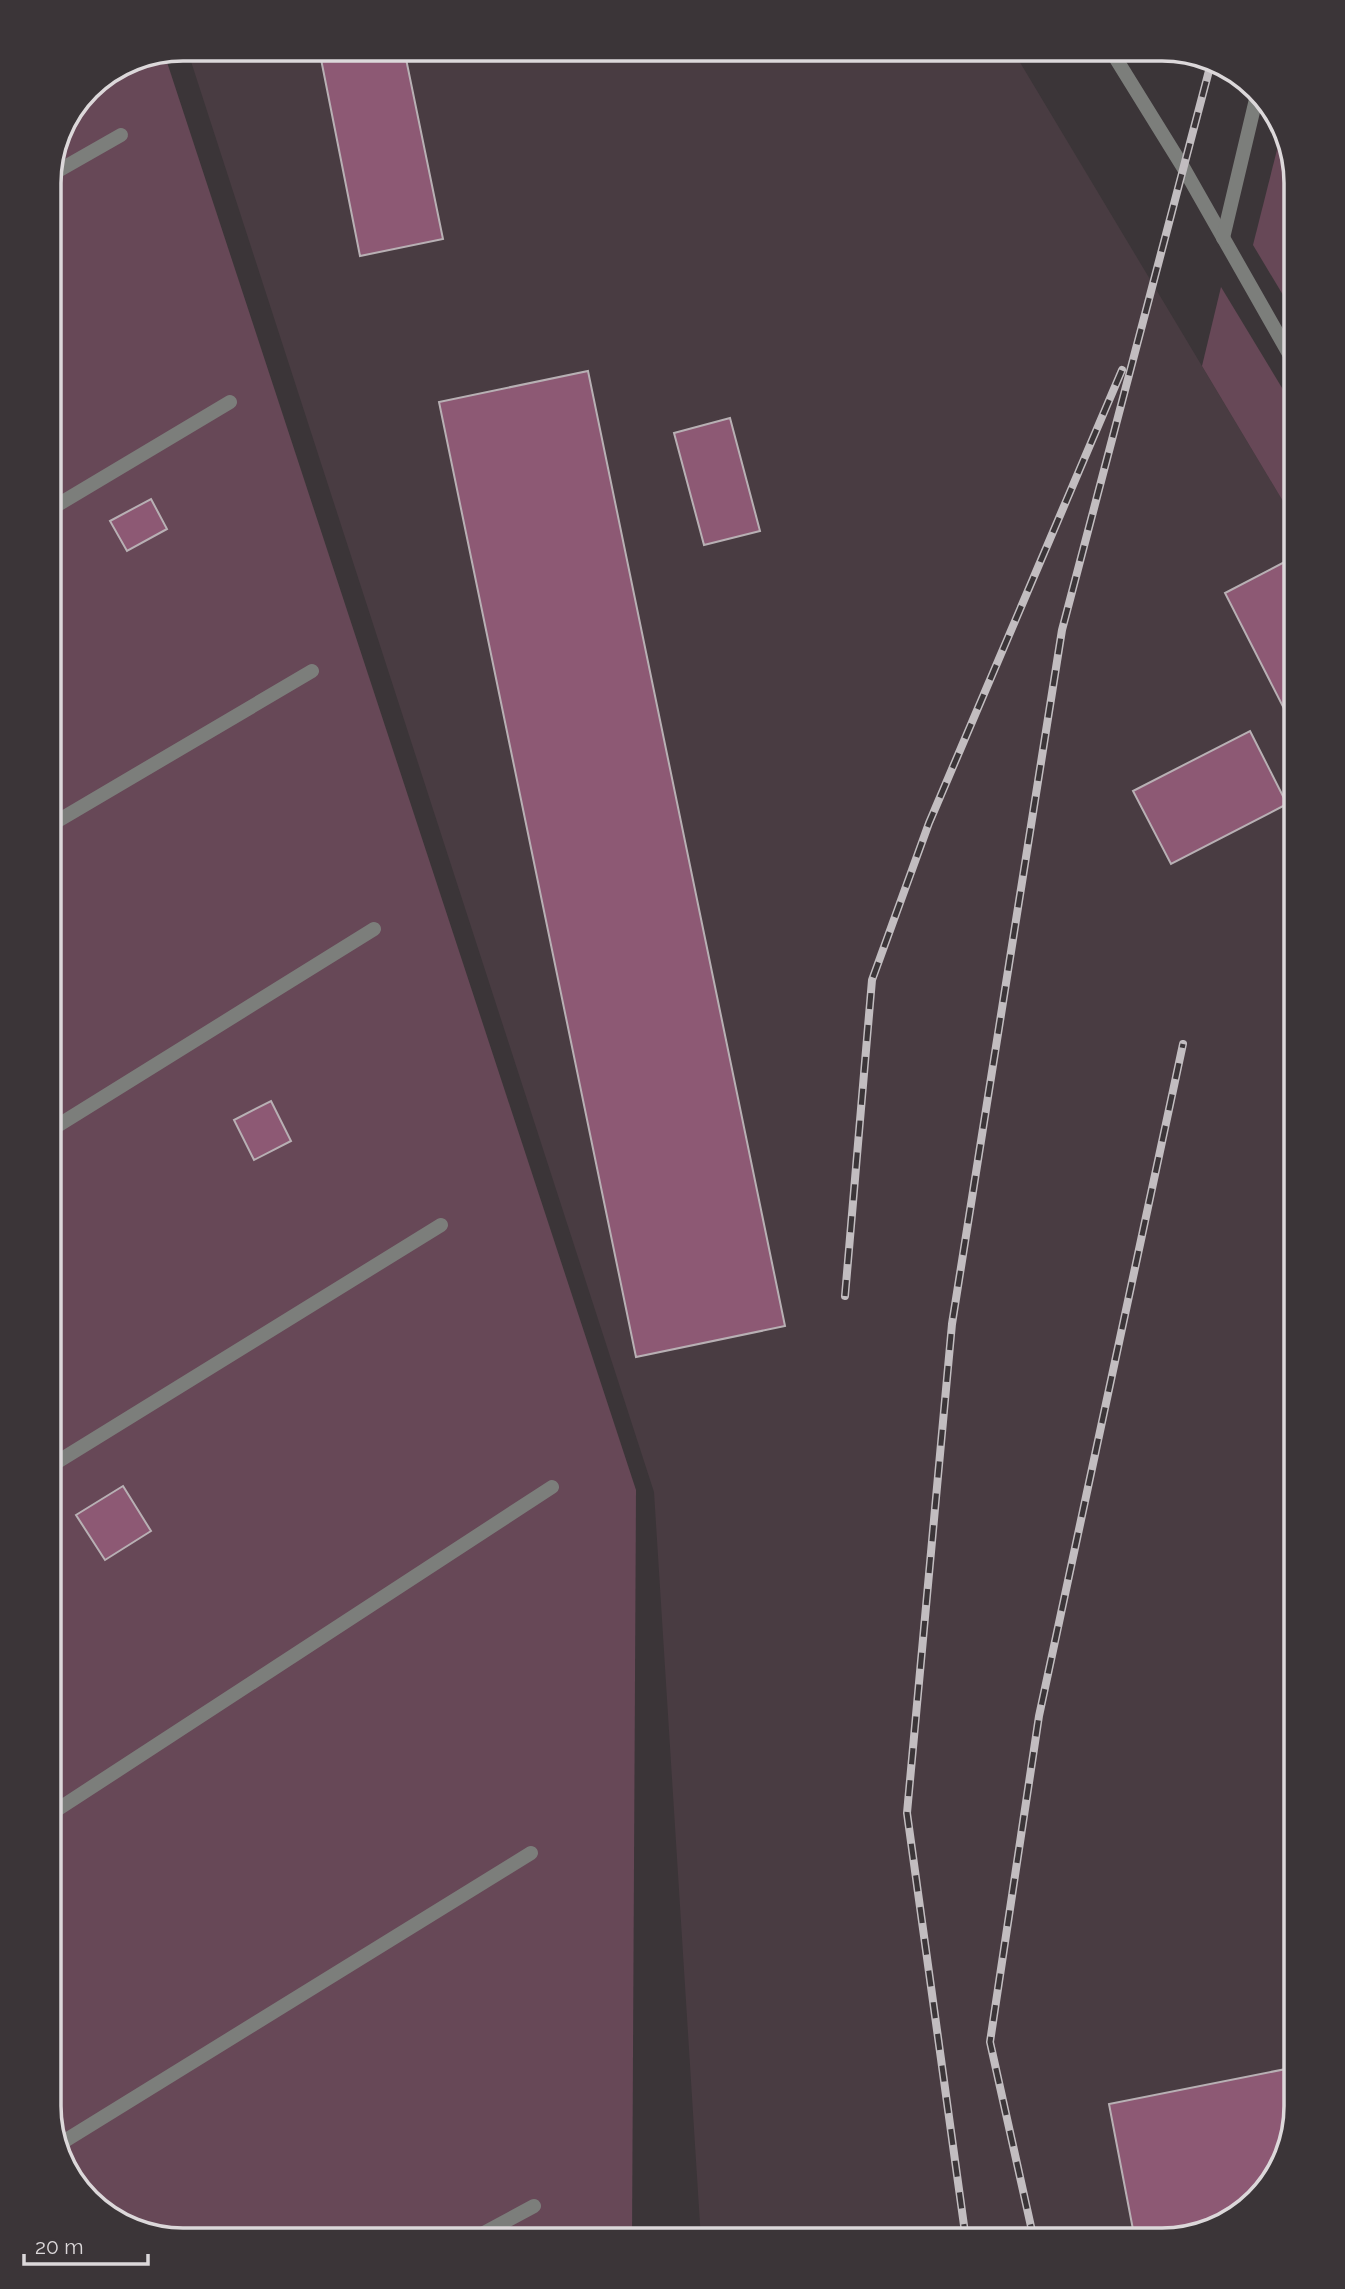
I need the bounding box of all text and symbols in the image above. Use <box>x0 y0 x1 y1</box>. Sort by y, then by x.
scale bar <box>24 2222 149 2266</box>
text: 20 m <box>35 2234 83 2259</box>

